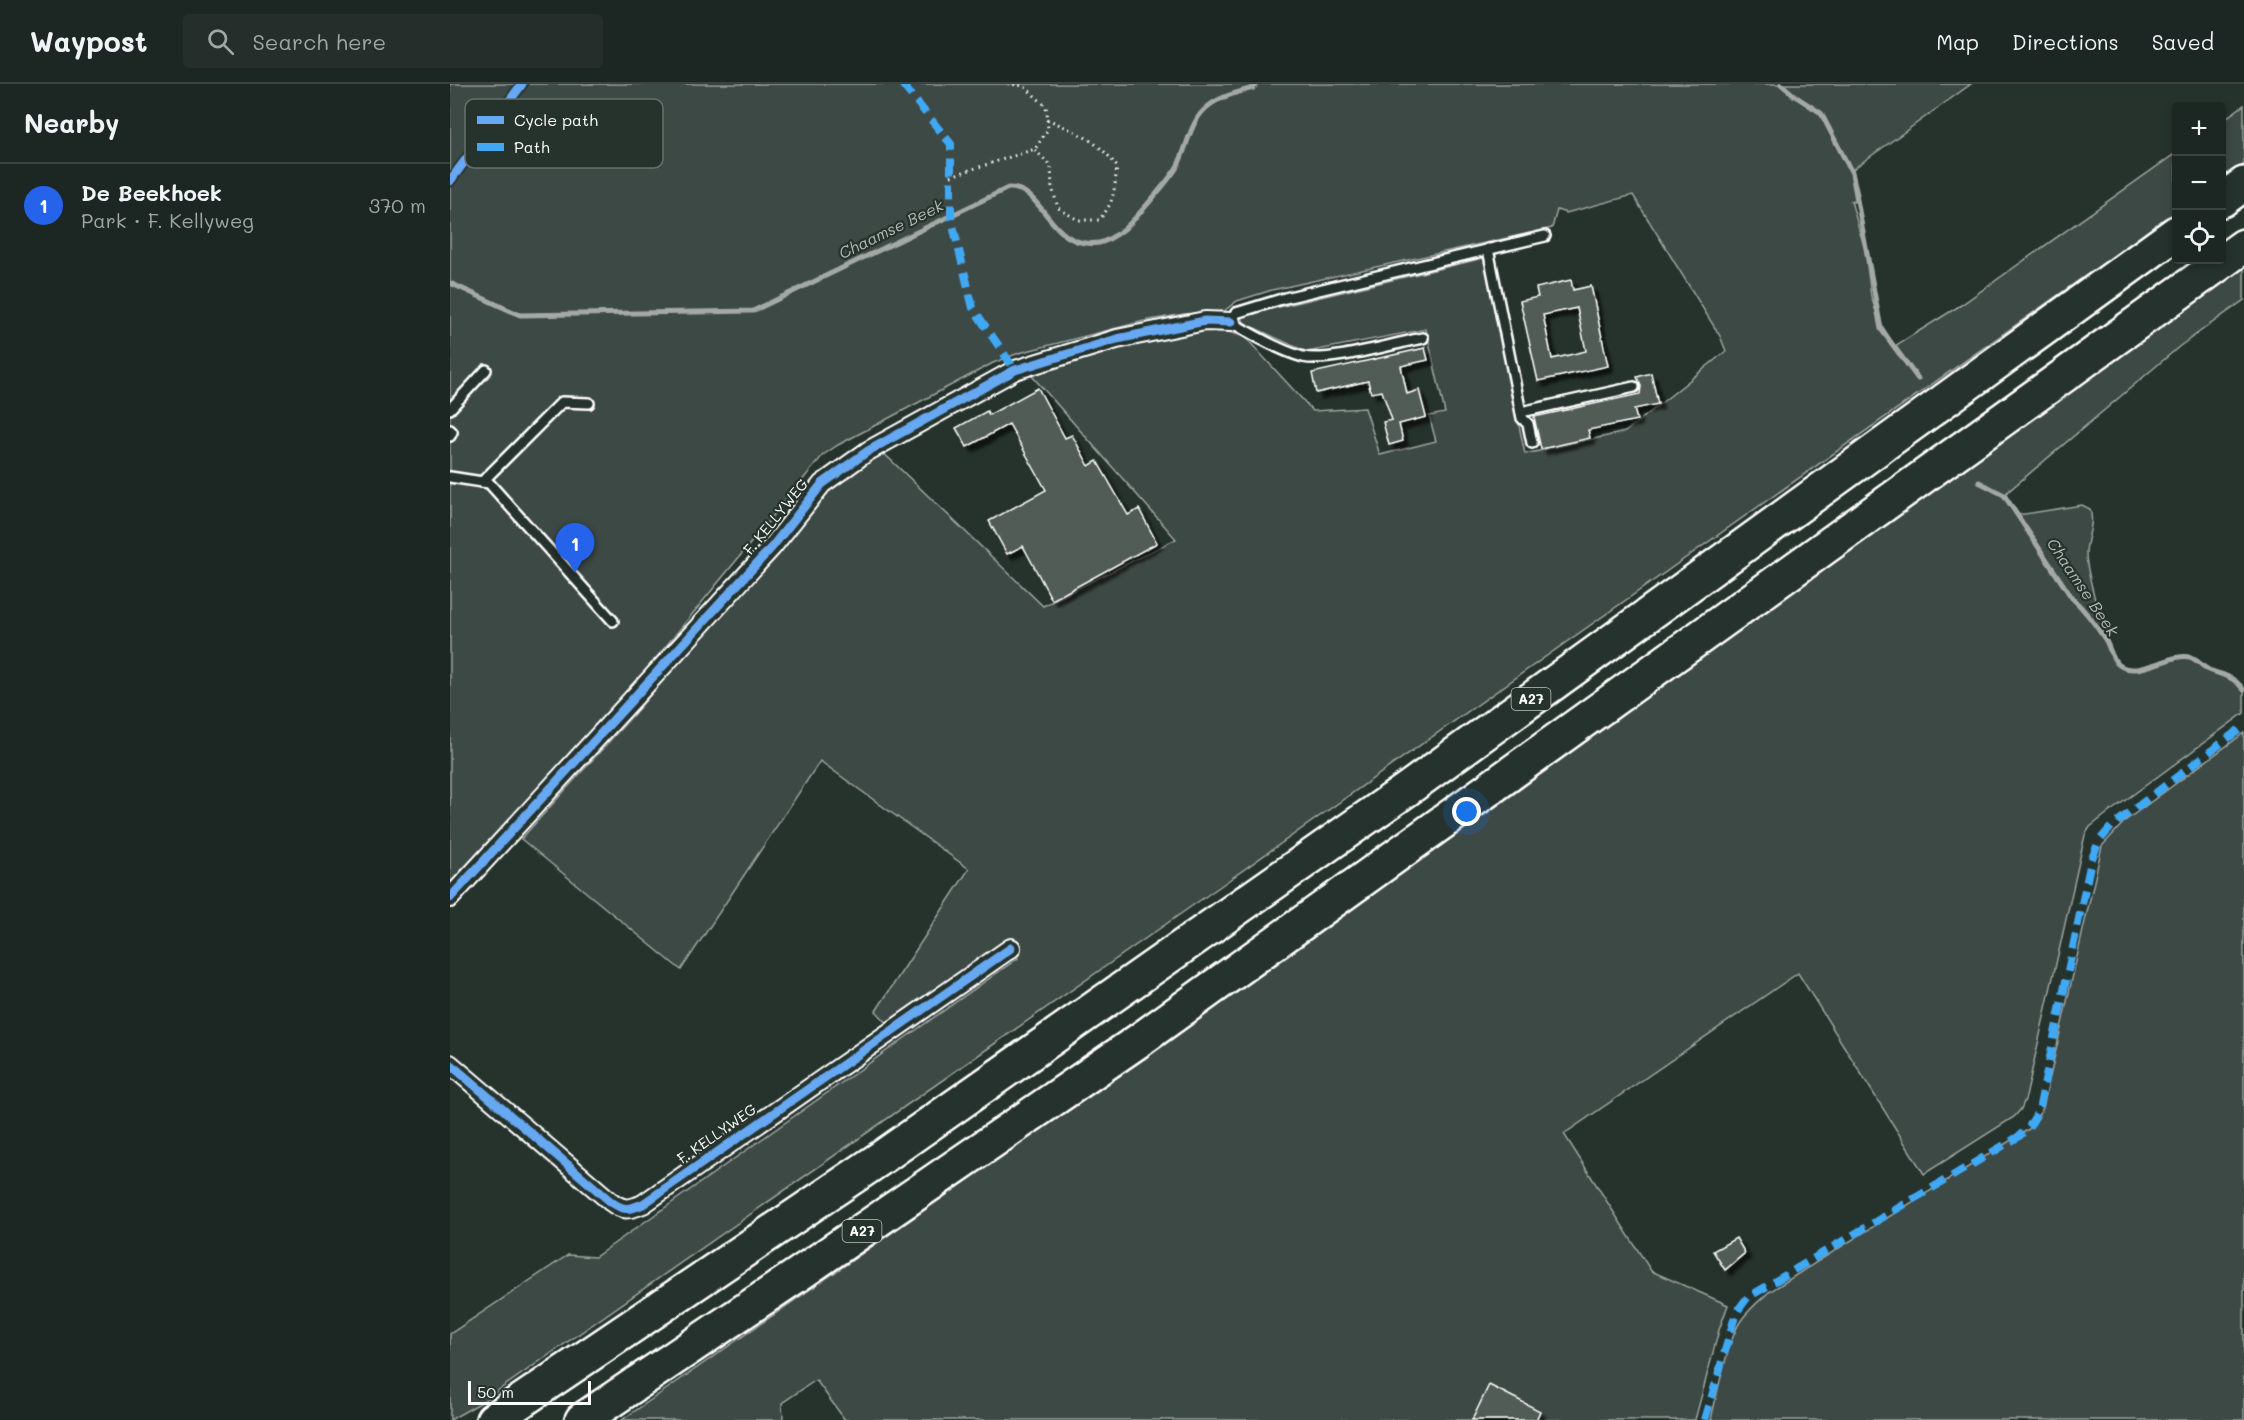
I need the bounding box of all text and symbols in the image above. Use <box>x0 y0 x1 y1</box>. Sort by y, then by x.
search box <box>183 14 603 68</box>
text: Waypost <box>30 23 147 59</box>
icon: search <box>204 25 237 58</box>
text: Search here <box>252 27 386 56</box>
text: Map <box>1936 28 1979 55</box>
text: Directions <box>2012 28 2119 55</box>
text: Saved <box>2152 28 2214 55</box>
legend <box>465 99 663 168</box>
map controls <box>2172 102 2226 264</box>
button: + <box>2172 102 2226 156</box>
text: Nearby <box>24 106 119 140</box>
text: Cycle path <box>514 109 598 130</box>
text: Path <box>514 136 550 157</box>
button: − <box>2172 156 2226 210</box>
text: De Beekhoek <box>81 178 222 207</box>
text: 1 <box>39 192 48 218</box>
text: 370 m <box>368 192 426 218</box>
water label: Chaamse Beek <box>835 194 947 263</box>
text: Park · F. Kellyweg <box>81 207 254 233</box>
button: locate <box>2172 210 2226 264</box>
street label: F. KELLYWEG <box>738 474 812 559</box>
pin: 1 <box>556 524 594 573</box>
water label: Chaamse Beek <box>2043 534 2124 640</box>
road number: A27 <box>1512 688 1550 710</box>
your location <box>1452 797 1481 826</box>
street label: F. KELLYWEG <box>673 1099 760 1168</box>
road number: A27 <box>842 1220 882 1242</box>
scale bar <box>468 1378 591 1406</box>
text: 50 m <box>477 1381 514 1402</box>

